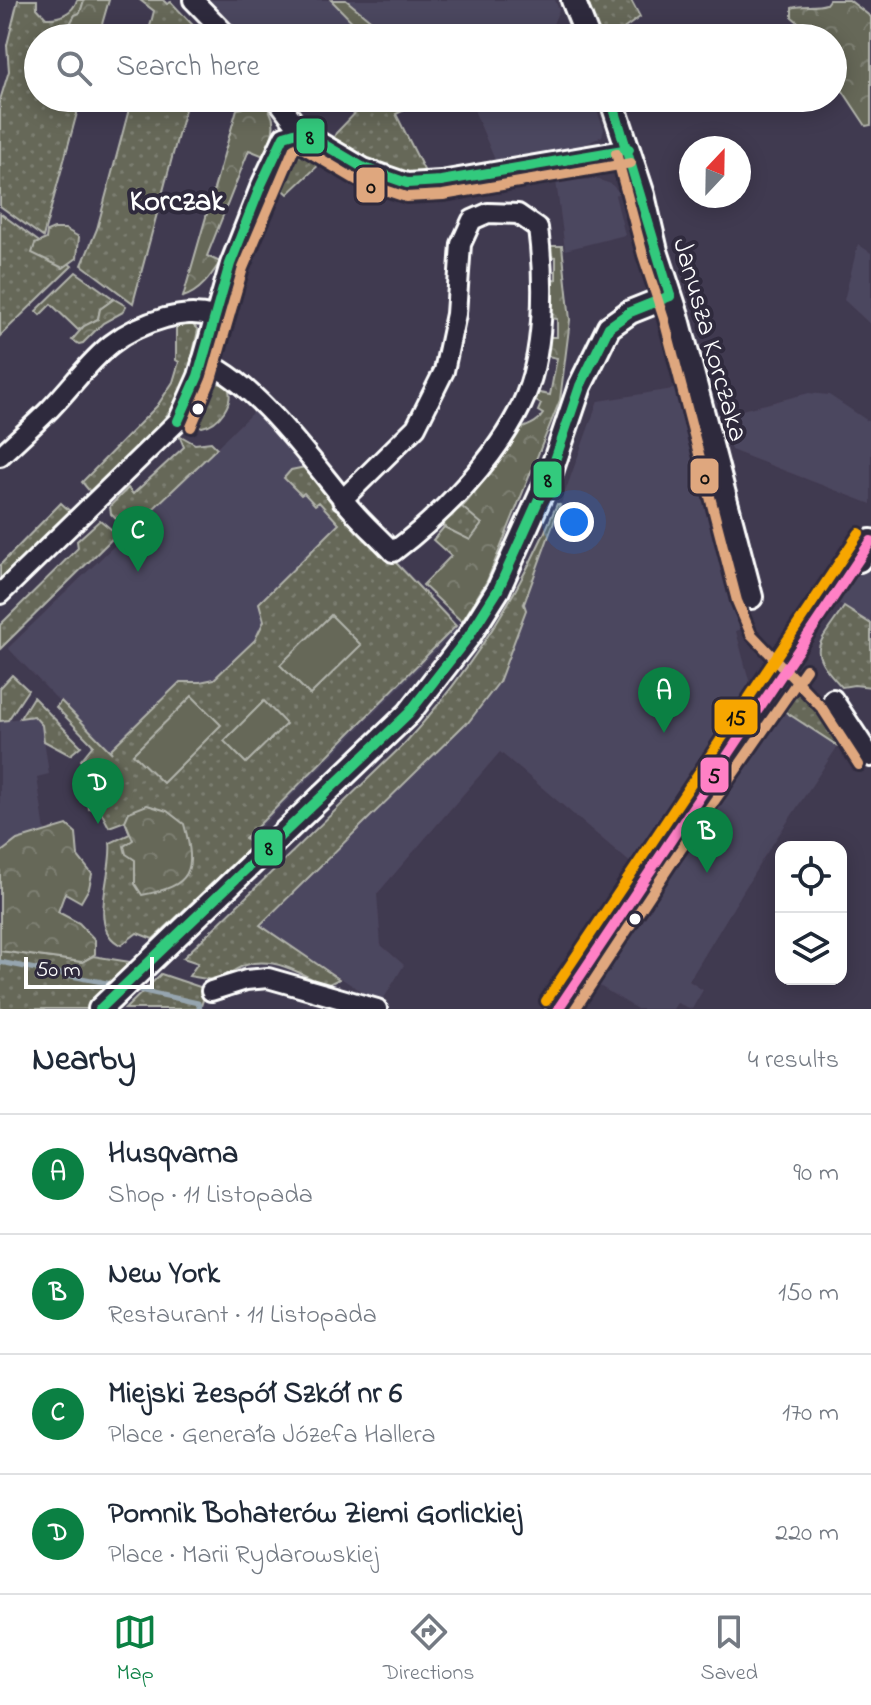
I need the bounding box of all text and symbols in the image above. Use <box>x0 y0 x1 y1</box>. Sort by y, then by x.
search box <box>24 24 847 112</box>
icon: search <box>52 46 96 90</box>
text: Search here <box>116 46 260 90</box>
line badge: 8 <box>295 117 326 155</box>
text: 8 <box>305 123 315 155</box>
north arrow <box>679 136 751 208</box>
line badge: 0 <box>355 166 386 204</box>
text: 0 <box>366 172 376 204</box>
district label: Korczak <box>130 181 225 225</box>
street label: Janusza Korczaka <box>660 233 757 447</box>
unlabelled marker <box>190 401 206 417</box>
line badge: 0 <box>689 457 720 495</box>
line badge: 8 <box>532 460 563 499</box>
text: 0 <box>700 463 710 495</box>
text: 8 <box>543 466 553 498</box>
your location <box>554 502 594 542</box>
pin: C <box>112 506 164 572</box>
pin: A <box>638 667 690 733</box>
line badge: 15 <box>713 698 759 736</box>
text: 15 <box>726 704 746 736</box>
line badge: 5 <box>699 756 730 794</box>
pin: D <box>72 758 124 824</box>
text: 5 <box>708 762 721 794</box>
pin: B <box>681 807 733 873</box>
line badge: 8 <box>253 828 284 867</box>
text: 8 <box>264 834 274 866</box>
map controls <box>775 841 847 985</box>
button: locate <box>775 841 847 913</box>
unlabelled marker <box>627 911 643 927</box>
button: layers <box>775 913 847 985</box>
scale bar <box>24 953 154 989</box>
text: 50 m <box>36 955 81 987</box>
text: Nearby <box>32 1036 136 1086</box>
text: 4 results <box>748 1042 839 1080</box>
text: Husqvarna <box>108 1133 238 1177</box>
text: A <box>50 1155 66 1193</box>
text: 90 m <box>793 1155 839 1193</box>
text: Shop · 11 Listopada <box>108 1177 313 1215</box>
text: New York <box>108 1253 220 1297</box>
text: B <box>49 1275 67 1313</box>
text: 150 m <box>778 1275 839 1313</box>
text: Restaurant · 11 Listopada <box>108 1297 377 1335</box>
text: Miejski Zespół Szkół nr 6 <box>108 1373 402 1417</box>
text: C <box>51 1395 65 1433</box>
text: 170 m <box>782 1395 839 1433</box>
text: Place · Generała Józefa Hallera <box>108 1417 436 1455</box>
text: Pomnik Bohaterów Ziemi Gorlickiej <box>108 1493 522 1537</box>
text: D <box>48 1515 68 1553</box>
text: 220 m <box>775 1515 839 1553</box>
text: Place · Marii Rydarowskiej <box>108 1537 378 1575</box>
tab: Map <box>113 1610 157 1690</box>
tab: Directions <box>383 1610 474 1690</box>
tab: Saved <box>701 1610 758 1690</box>

